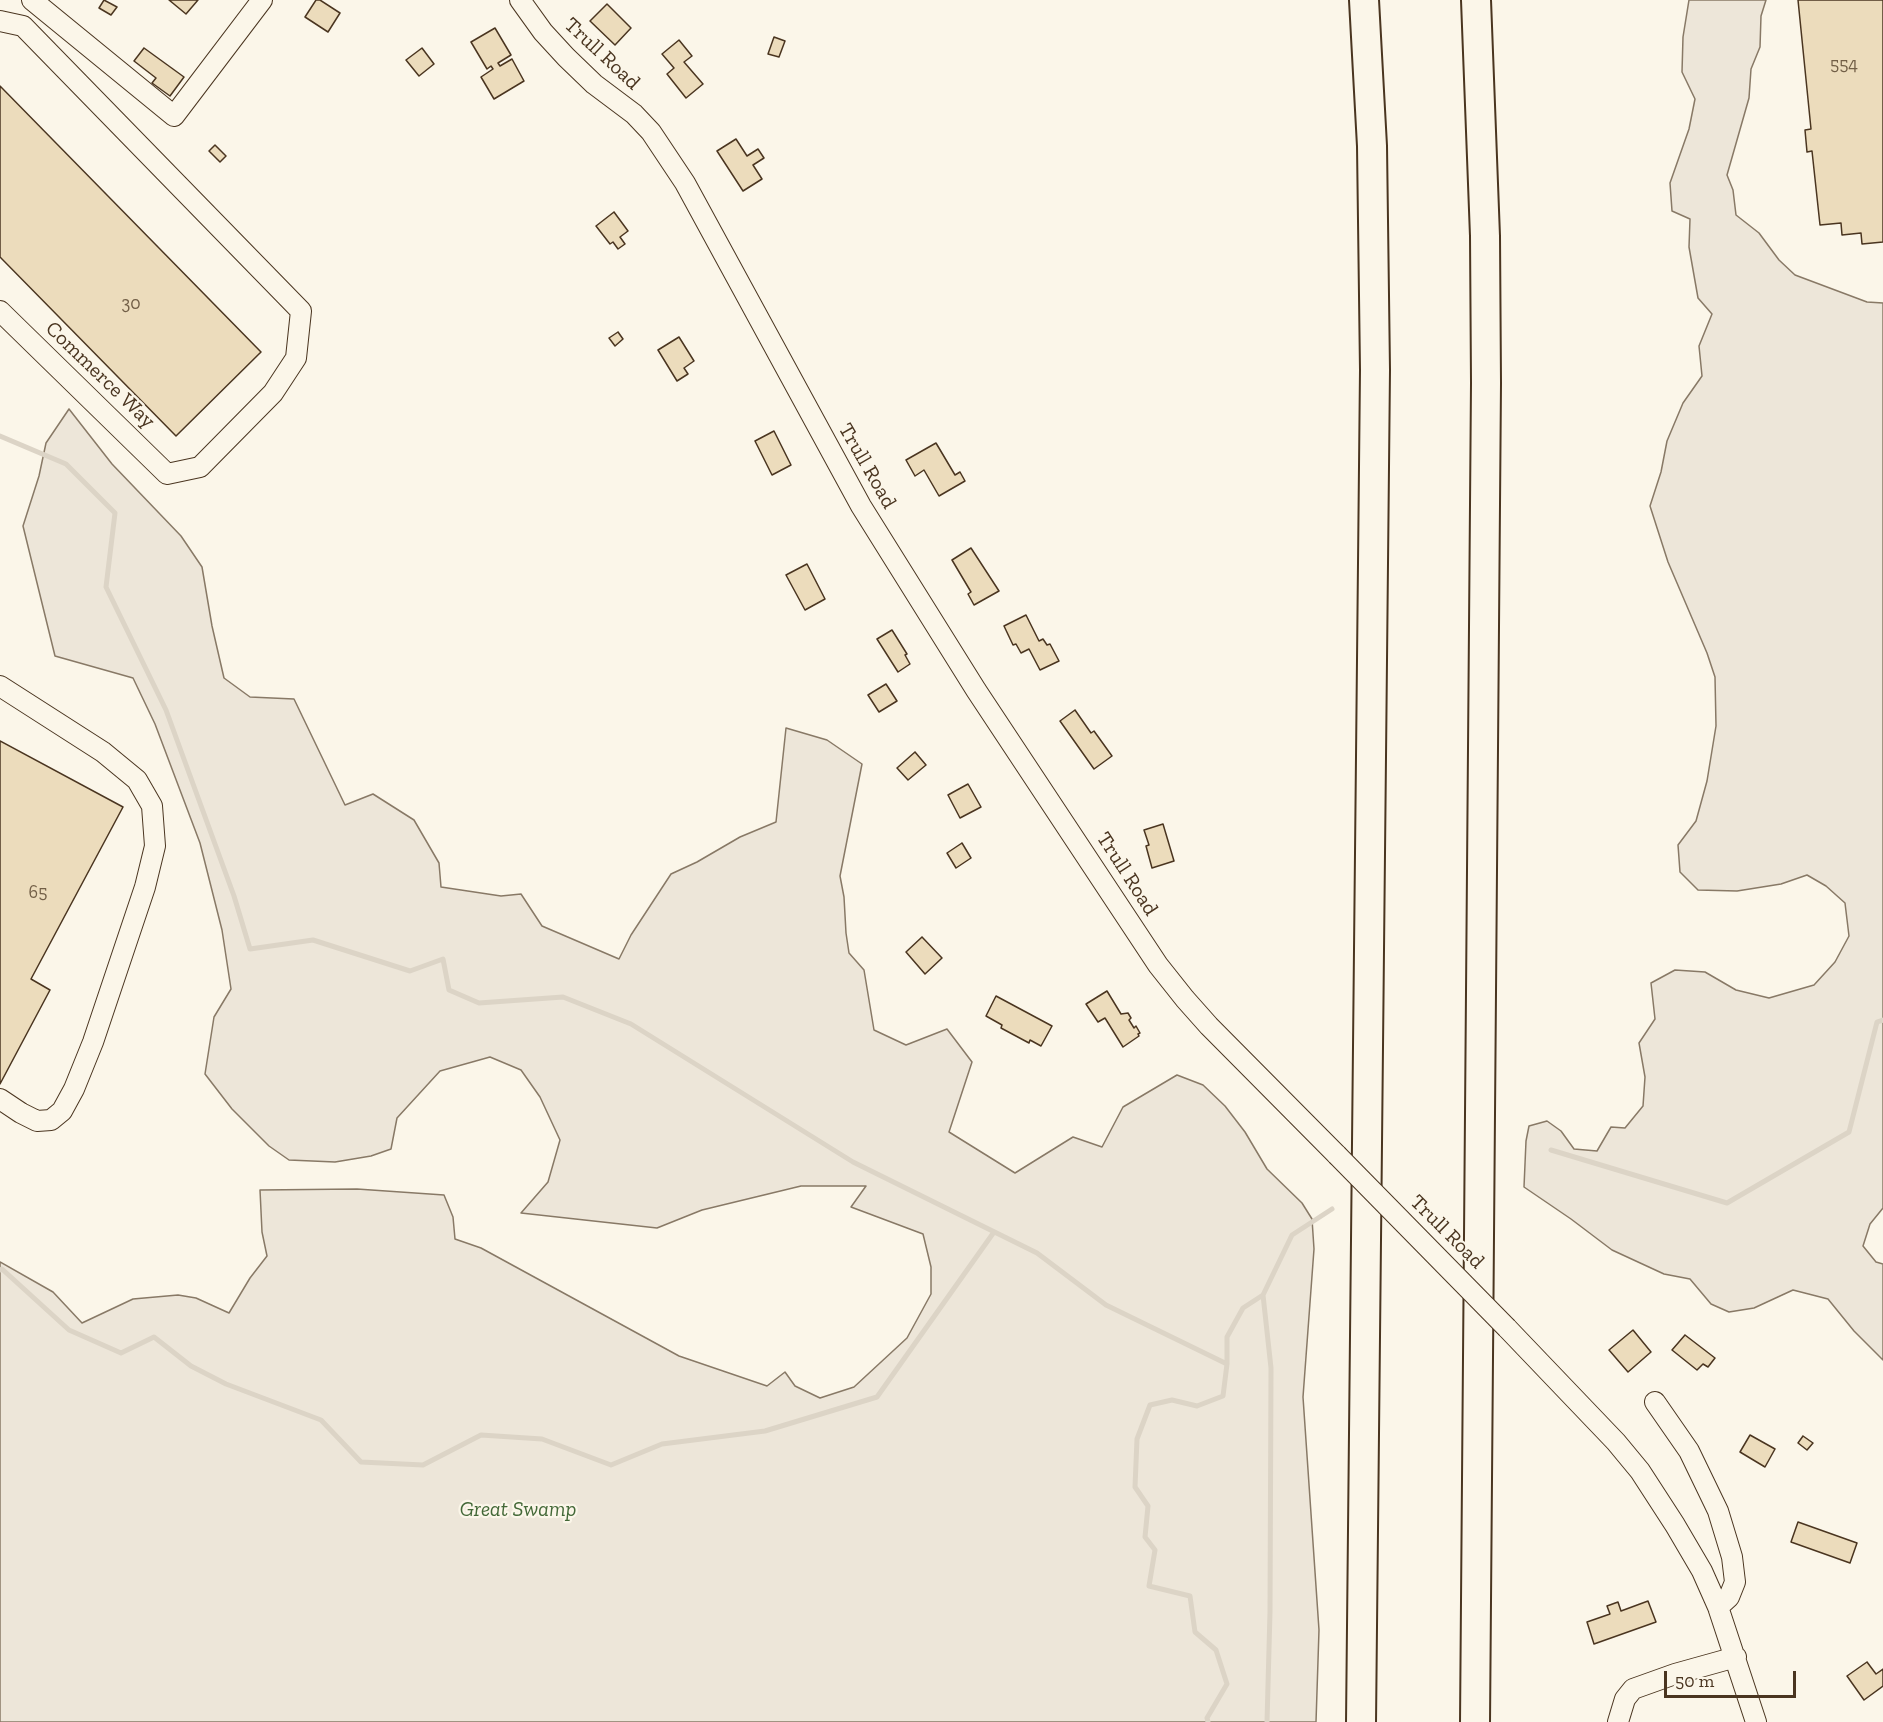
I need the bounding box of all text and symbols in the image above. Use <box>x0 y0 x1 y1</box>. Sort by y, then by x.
street label: Trull Road <box>559 13 645 95</box>
house number: 554 <box>1830 54 1858 76</box>
house number: 30 <box>121 293 141 315</box>
street label: Commerce Way <box>40 316 160 434</box>
street label: Trull Road <box>832 419 902 513</box>
street label: Trull Road <box>1091 828 1163 920</box>
house number: 65 <box>29 882 47 904</box>
street label: Trull Road <box>1405 1190 1489 1274</box>
park label: Great Swamp <box>460 1497 576 1523</box>
scale bar <box>1667 1659 1799 1697</box>
text: 50 m <box>1675 1670 1714 1692</box>

